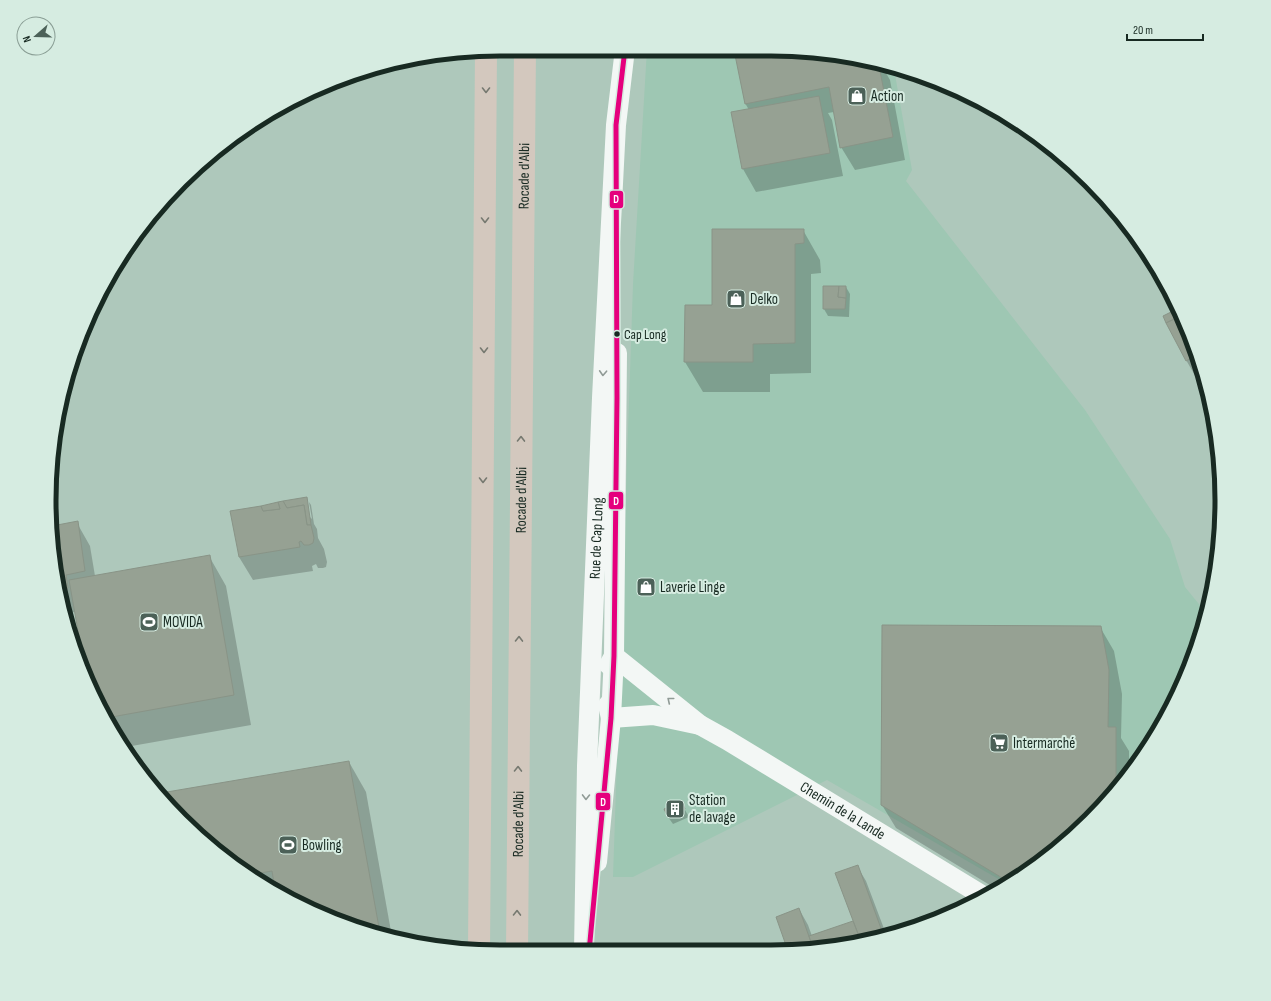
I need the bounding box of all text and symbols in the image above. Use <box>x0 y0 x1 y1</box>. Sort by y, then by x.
north arrow <box>16 16 56 56</box>
scale bar <box>1127 16 1203 42</box>
text: 20 m <box>1133 23 1153 38</box>
text: N <box>20 34 34 44</box>
shop icon: Action <box>846 85 868 107</box>
one-way arrow <box>482 87 490 93</box>
place label: Action <box>870 87 904 106</box>
street label: Rocade d'Albi <box>514 143 534 209</box>
line badge: D <box>609 190 624 209</box>
text: D <box>613 193 619 206</box>
one-way arrow <box>481 217 489 223</box>
shop icon: Delko <box>725 288 747 310</box>
place label: Delko <box>750 290 778 309</box>
place label: Cap Long <box>624 326 667 343</box>
marker: Cap Long <box>612 329 622 339</box>
one-way arrow <box>480 347 488 353</box>
one-way arrow <box>599 370 608 376</box>
one-way arrow <box>517 436 525 442</box>
street label: Rocade d'Albi <box>511 467 531 533</box>
one-way arrow <box>479 477 487 483</box>
line badge: D <box>608 491 624 510</box>
text: D <box>613 495 619 508</box>
street label: Rue de Cap Long <box>585 497 607 579</box>
shop icon: Laverie Linge <box>635 576 657 598</box>
place label: Laverie Linge <box>660 578 725 597</box>
sports icon: MOVIDA <box>138 611 160 633</box>
place label: MOVIDA <box>163 613 203 632</box>
one-way arrow <box>515 636 523 642</box>
one-way arrow <box>667 698 674 705</box>
supermarket icon: Intermarché <box>988 732 1010 754</box>
place label: Intermarché <box>1013 734 1075 753</box>
one-way arrow <box>514 766 522 772</box>
street label: Chemin de la Lande <box>797 777 889 844</box>
street label: Rocade d'Albi <box>508 791 528 857</box>
place label: Station de lavage <box>689 791 735 827</box>
line badge: D <box>595 792 611 811</box>
one-way arrow <box>582 794 590 800</box>
text: D <box>600 796 606 809</box>
building icon: Station de lavage <box>664 798 686 820</box>
sports icon: Bowling <box>277 834 299 856</box>
place label: Bowling <box>302 836 342 855</box>
one-way arrow <box>513 910 521 916</box>

